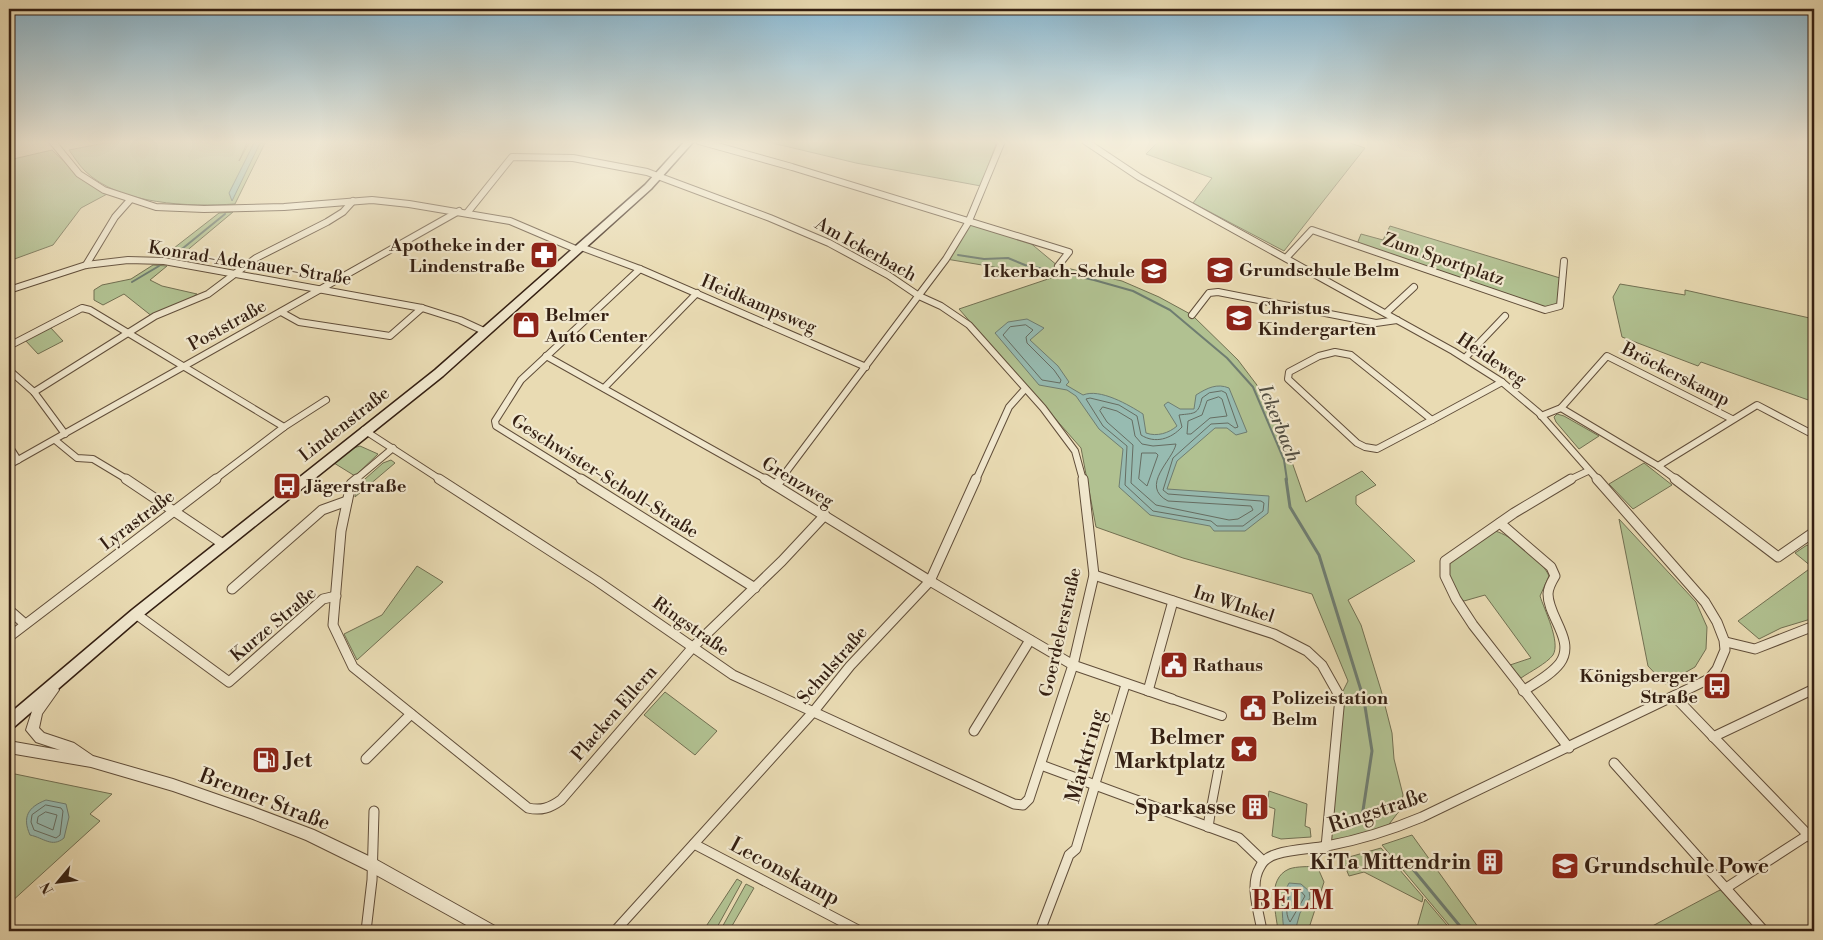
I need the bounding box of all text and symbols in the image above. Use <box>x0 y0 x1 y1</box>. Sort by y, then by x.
street label: Am Ickerbach <box>810 212 921 287</box>
street label: Zum Sportplatz <box>1380 228 1508 291</box>
place label: Apotheke in der Lindenstraße <box>388 234 525 278</box>
street label: Konrad-Adenauer-Straße <box>147 236 353 291</box>
pharmacy icon: Apotheke in der Lindenstraße <box>529 240 559 270</box>
school or university icon: Grundschule Belm <box>1205 255 1235 285</box>
school or university icon: Ickerbach-Schule <box>1139 256 1169 286</box>
place label: Grundschule Belm <box>1239 259 1400 282</box>
place label: Ickerbach-Schule <box>983 260 1135 283</box>
street label: Heidkampsweg <box>697 270 821 339</box>
street label: Poststraße <box>184 295 270 356</box>
place label: Christus Kindergarten <box>1258 297 1376 341</box>
school or university icon: Christus Kindergarten <box>1224 303 1254 333</box>
place label: Belmer Auto Center <box>544 304 648 348</box>
shop icon: Belmer Auto Center <box>511 310 541 340</box>
street label: Heideweg <box>1452 328 1532 392</box>
street label: Bröckerskamp <box>1617 337 1734 412</box>
water label: Ickerbach <box>1252 380 1306 466</box>
street label: Lindenstraße <box>294 382 394 467</box>
street label: Geschwister-Scholl-Straße <box>507 409 703 544</box>
street label: Grenzweg <box>758 452 839 513</box>
bus stop icon: Jägerstraße <box>272 471 302 501</box>
place label: Jägerstraße <box>303 475 407 498</box>
street label: Lyrastraße <box>95 485 179 556</box>
street label: Goerdelerstraße <box>1034 565 1087 699</box>
street label: Im WInkel <box>1190 581 1278 629</box>
street label: Kurze Straße <box>225 582 321 667</box>
street label: Ringstraße <box>648 592 734 661</box>
street label: Schulstraße <box>792 622 873 709</box>
public building icon: Rathaus <box>1159 650 1189 680</box>
place label: Rathaus <box>1193 654 1263 677</box>
street label: Placken Ellern <box>566 660 662 766</box>
place label: Königsberger Straße <box>1579 665 1698 709</box>
bus stop icon: Königsberger Straße <box>1702 671 1732 701</box>
place label: Polizeistation Belm <box>1272 687 1388 731</box>
public building icon: Polizeistation Belm <box>1238 693 1268 723</box>
street label: Marktring <box>1060 706 1112 806</box>
place label: Belmer Marktplatz <box>1115 725 1225 775</box>
place icon: Belmer Marktplatz <box>1229 734 1259 764</box>
fuel station icon: Jet <box>251 745 281 775</box>
place label: Jet <box>282 748 312 774</box>
street label: Bremer Straße <box>195 763 334 837</box>
street label: Ringstraße <box>1325 783 1432 839</box>
building icon: Sparkasse <box>1240 792 1270 822</box>
place label: Sparkasse <box>1135 795 1236 821</box>
street label: Leconskamp <box>725 832 844 912</box>
building icon: KiTa Mittendrin <box>1475 847 1505 877</box>
place label: KiTa Mittendrin <box>1310 850 1471 876</box>
school or university icon: Grundschule Powe <box>1550 851 1580 881</box>
place label: Grundschule Powe <box>1584 854 1769 880</box>
north arrow <box>32 858 82 908</box>
text: N <box>37 879 58 897</box>
district label: BELM <box>1251 885 1335 917</box>

